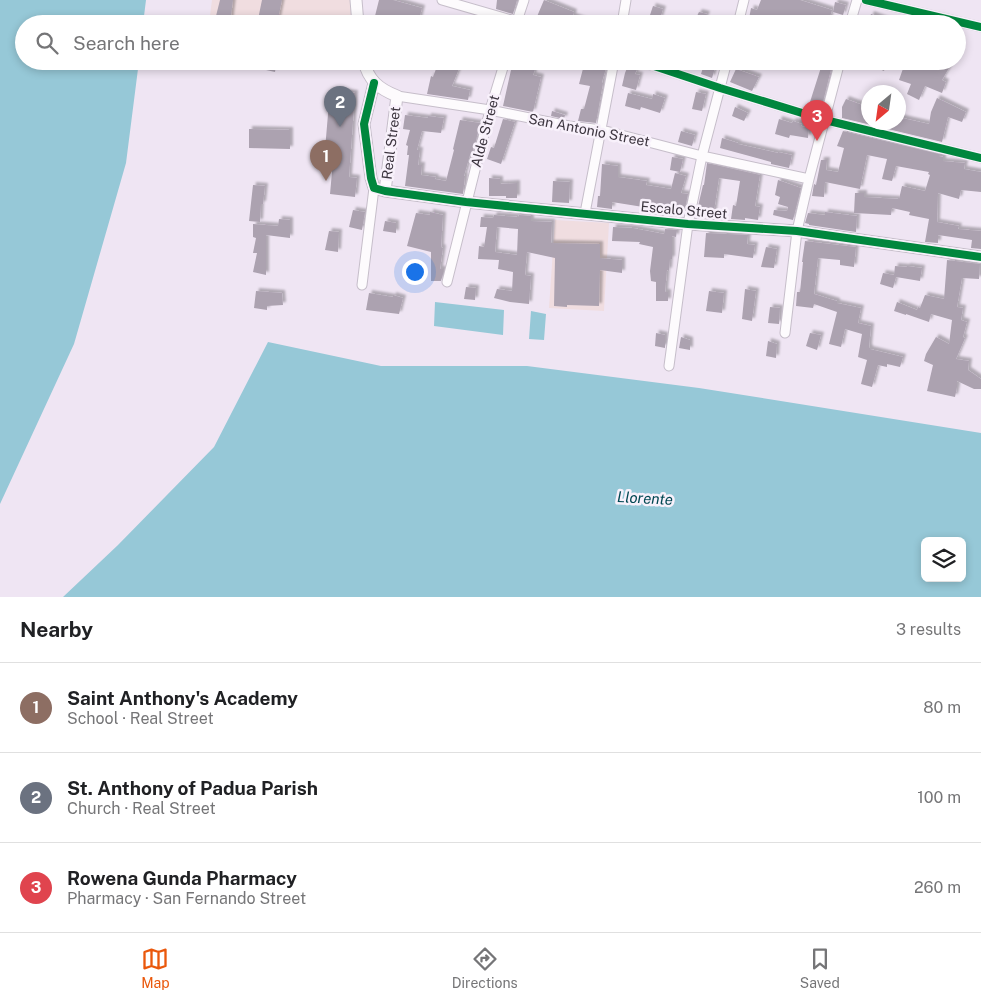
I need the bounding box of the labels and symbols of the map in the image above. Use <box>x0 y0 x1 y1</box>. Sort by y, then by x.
north arrow <box>861 85 906 130</box>
pin: 2 <box>324 86 356 127</box>
street label: Alde Street <box>468 93 502 169</box>
pin: 3 <box>801 100 833 141</box>
street label: Real Street <box>379 106 403 180</box>
street label: San Antonio Street <box>527 110 651 150</box>
pin: 1 <box>310 140 342 181</box>
street label: Escalo Street <box>640 198 728 222</box>
your location <box>402 259 428 285</box>
water label: Llorente <box>617 488 673 508</box>

